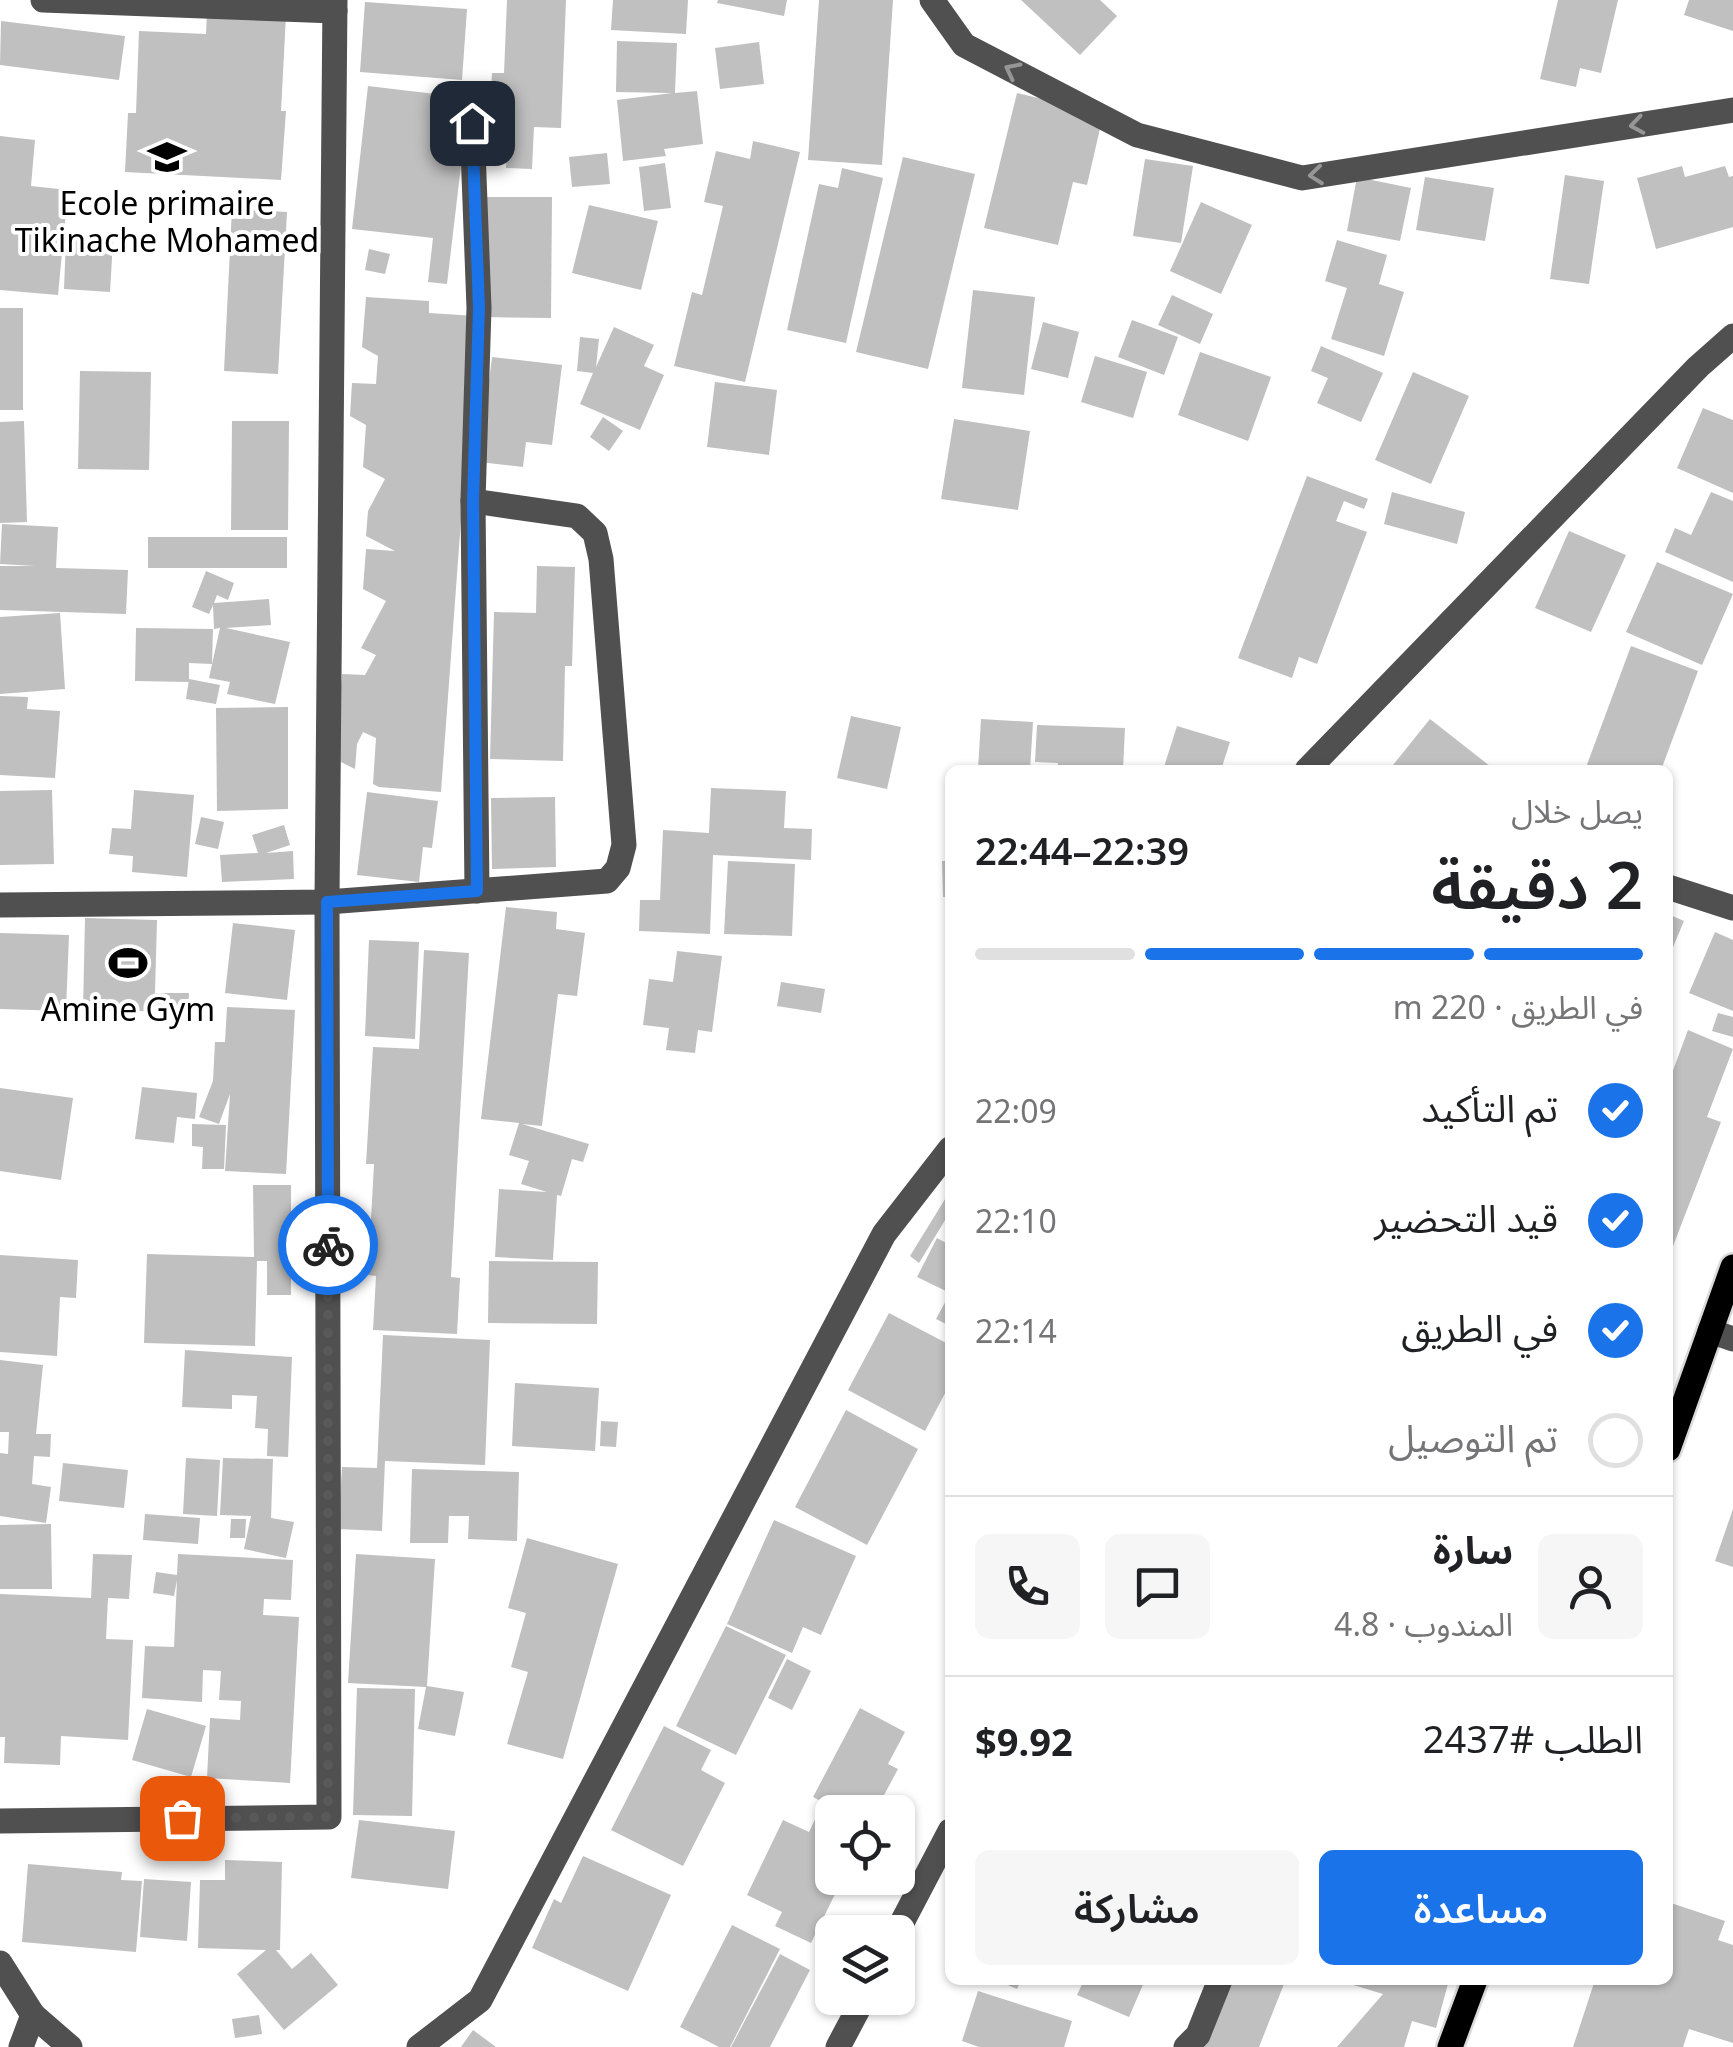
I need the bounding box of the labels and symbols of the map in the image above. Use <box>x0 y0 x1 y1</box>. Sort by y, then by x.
one-way arrow <box>1005 63 1023 82</box>
pin <box>430 81 515 166</box>
one-way arrow <box>1628 114 1645 135</box>
school or university icon: Ecole primaire Tikinache Mohamed <box>146 136 188 178</box>
one-way arrow <box>1307 164 1323 185</box>
place label: Ecole primaire Tikinache Mohamed <box>15 181 319 261</box>
sports icon: Amine Gym <box>107 942 149 984</box>
place label: Amine Gym <box>41 987 215 1030</box>
courier <box>278 1195 378 1295</box>
pin <box>140 1776 225 1861</box>

